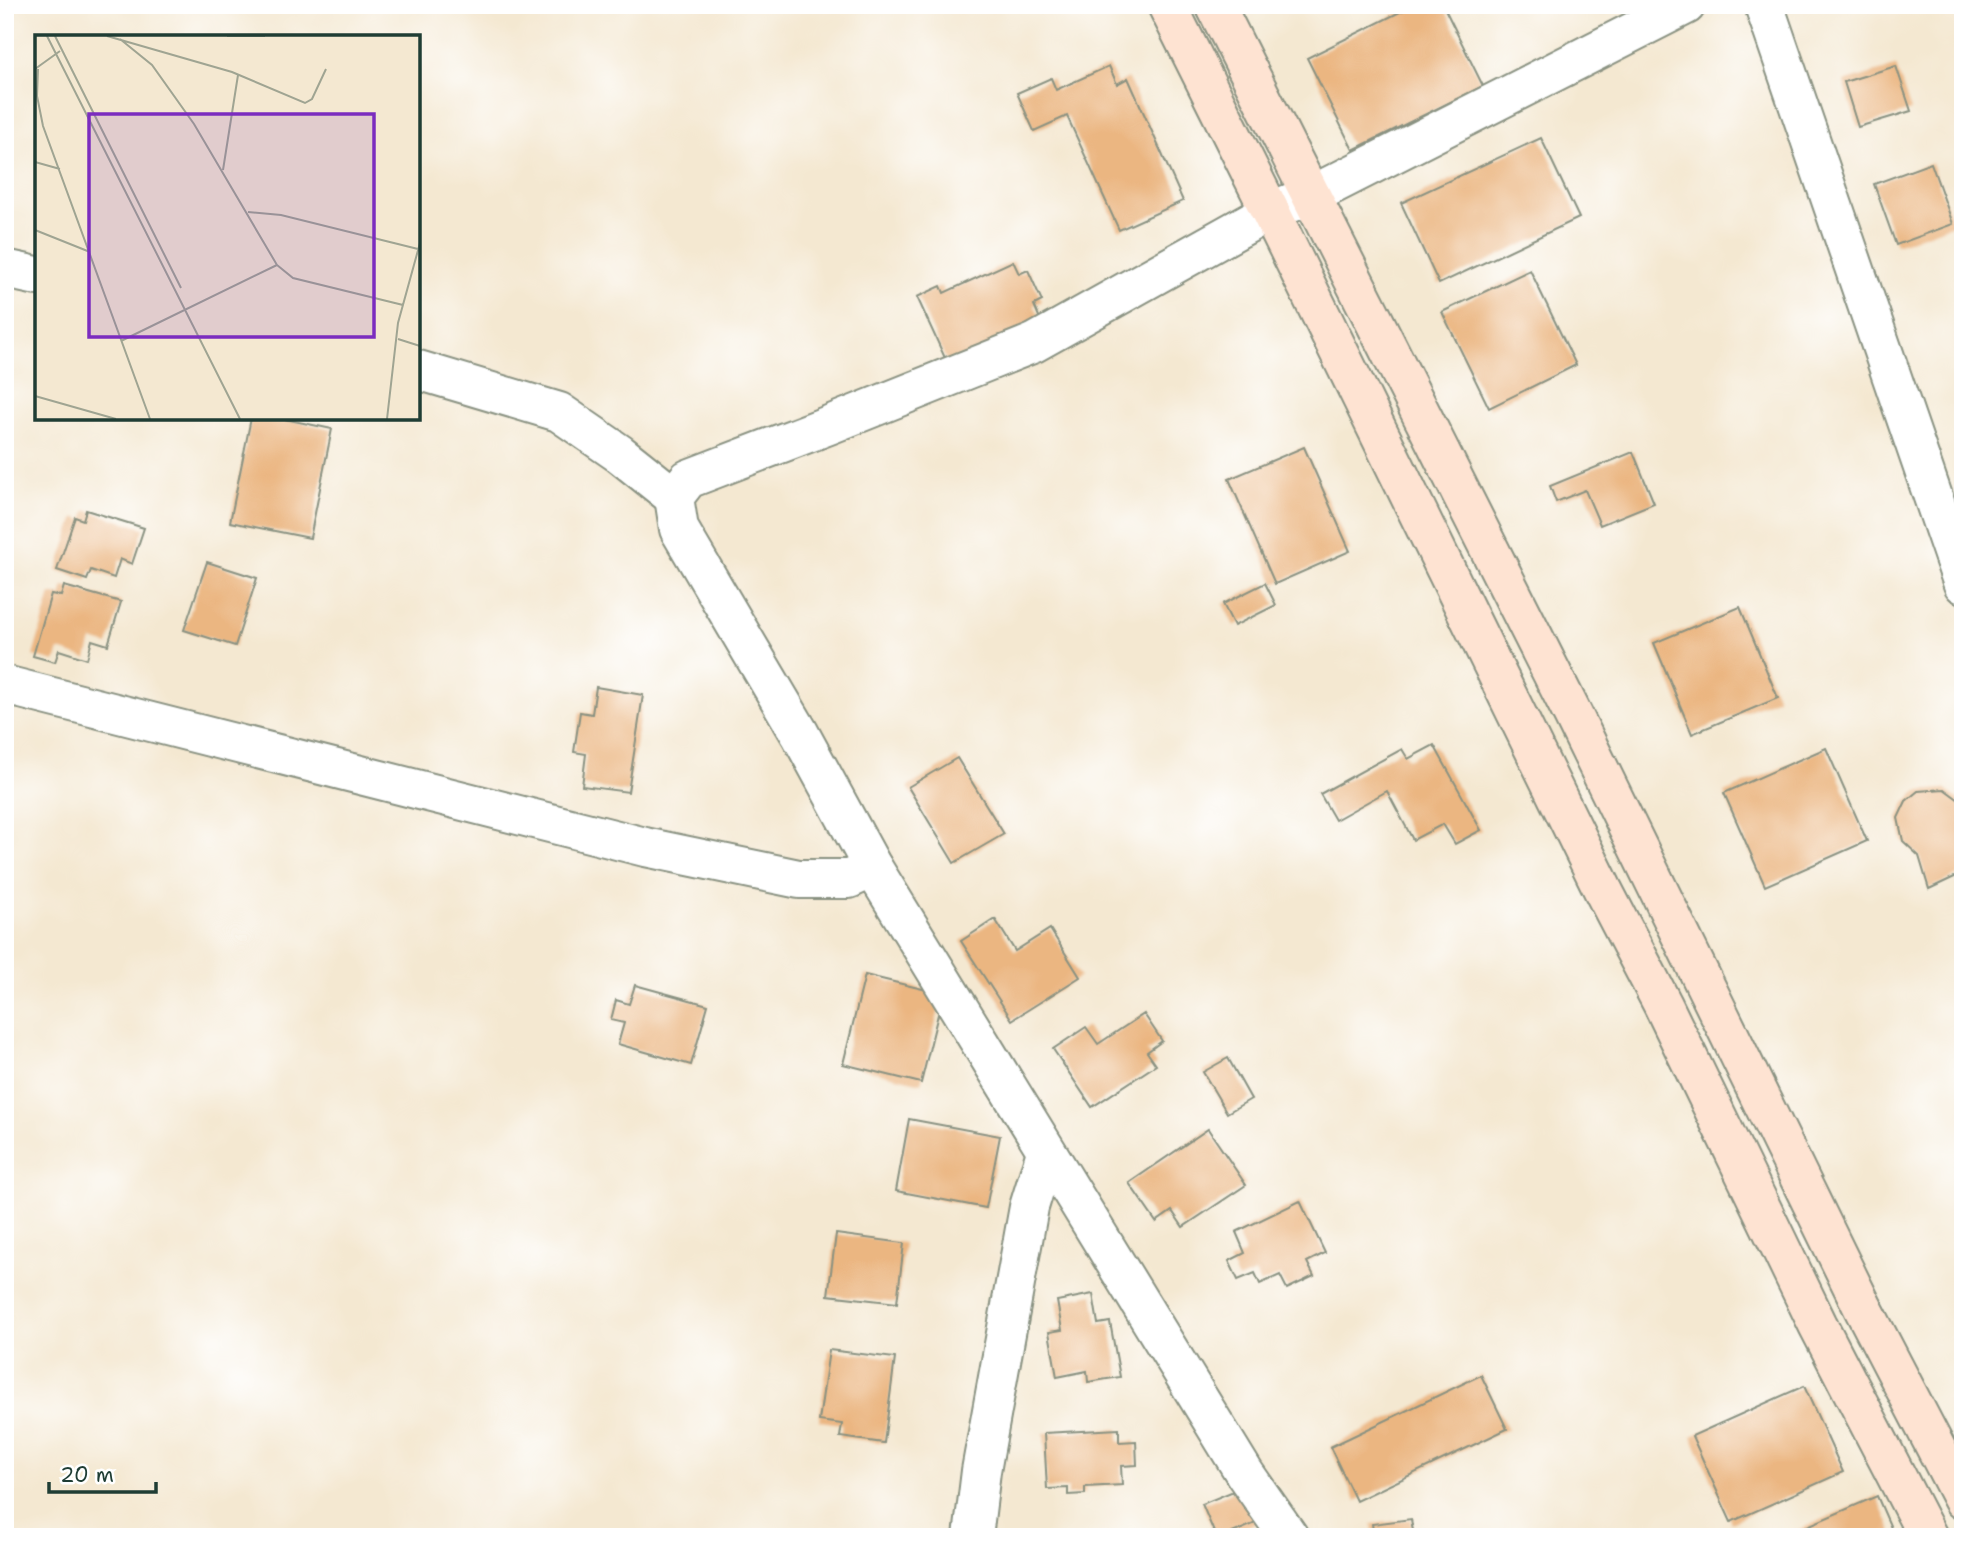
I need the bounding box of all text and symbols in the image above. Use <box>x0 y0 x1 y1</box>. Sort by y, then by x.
inset map <box>35 35 420 420</box>
scale bar <box>49 1451 156 1495</box>
text: 20 m <box>60 1461 114 1489</box>

